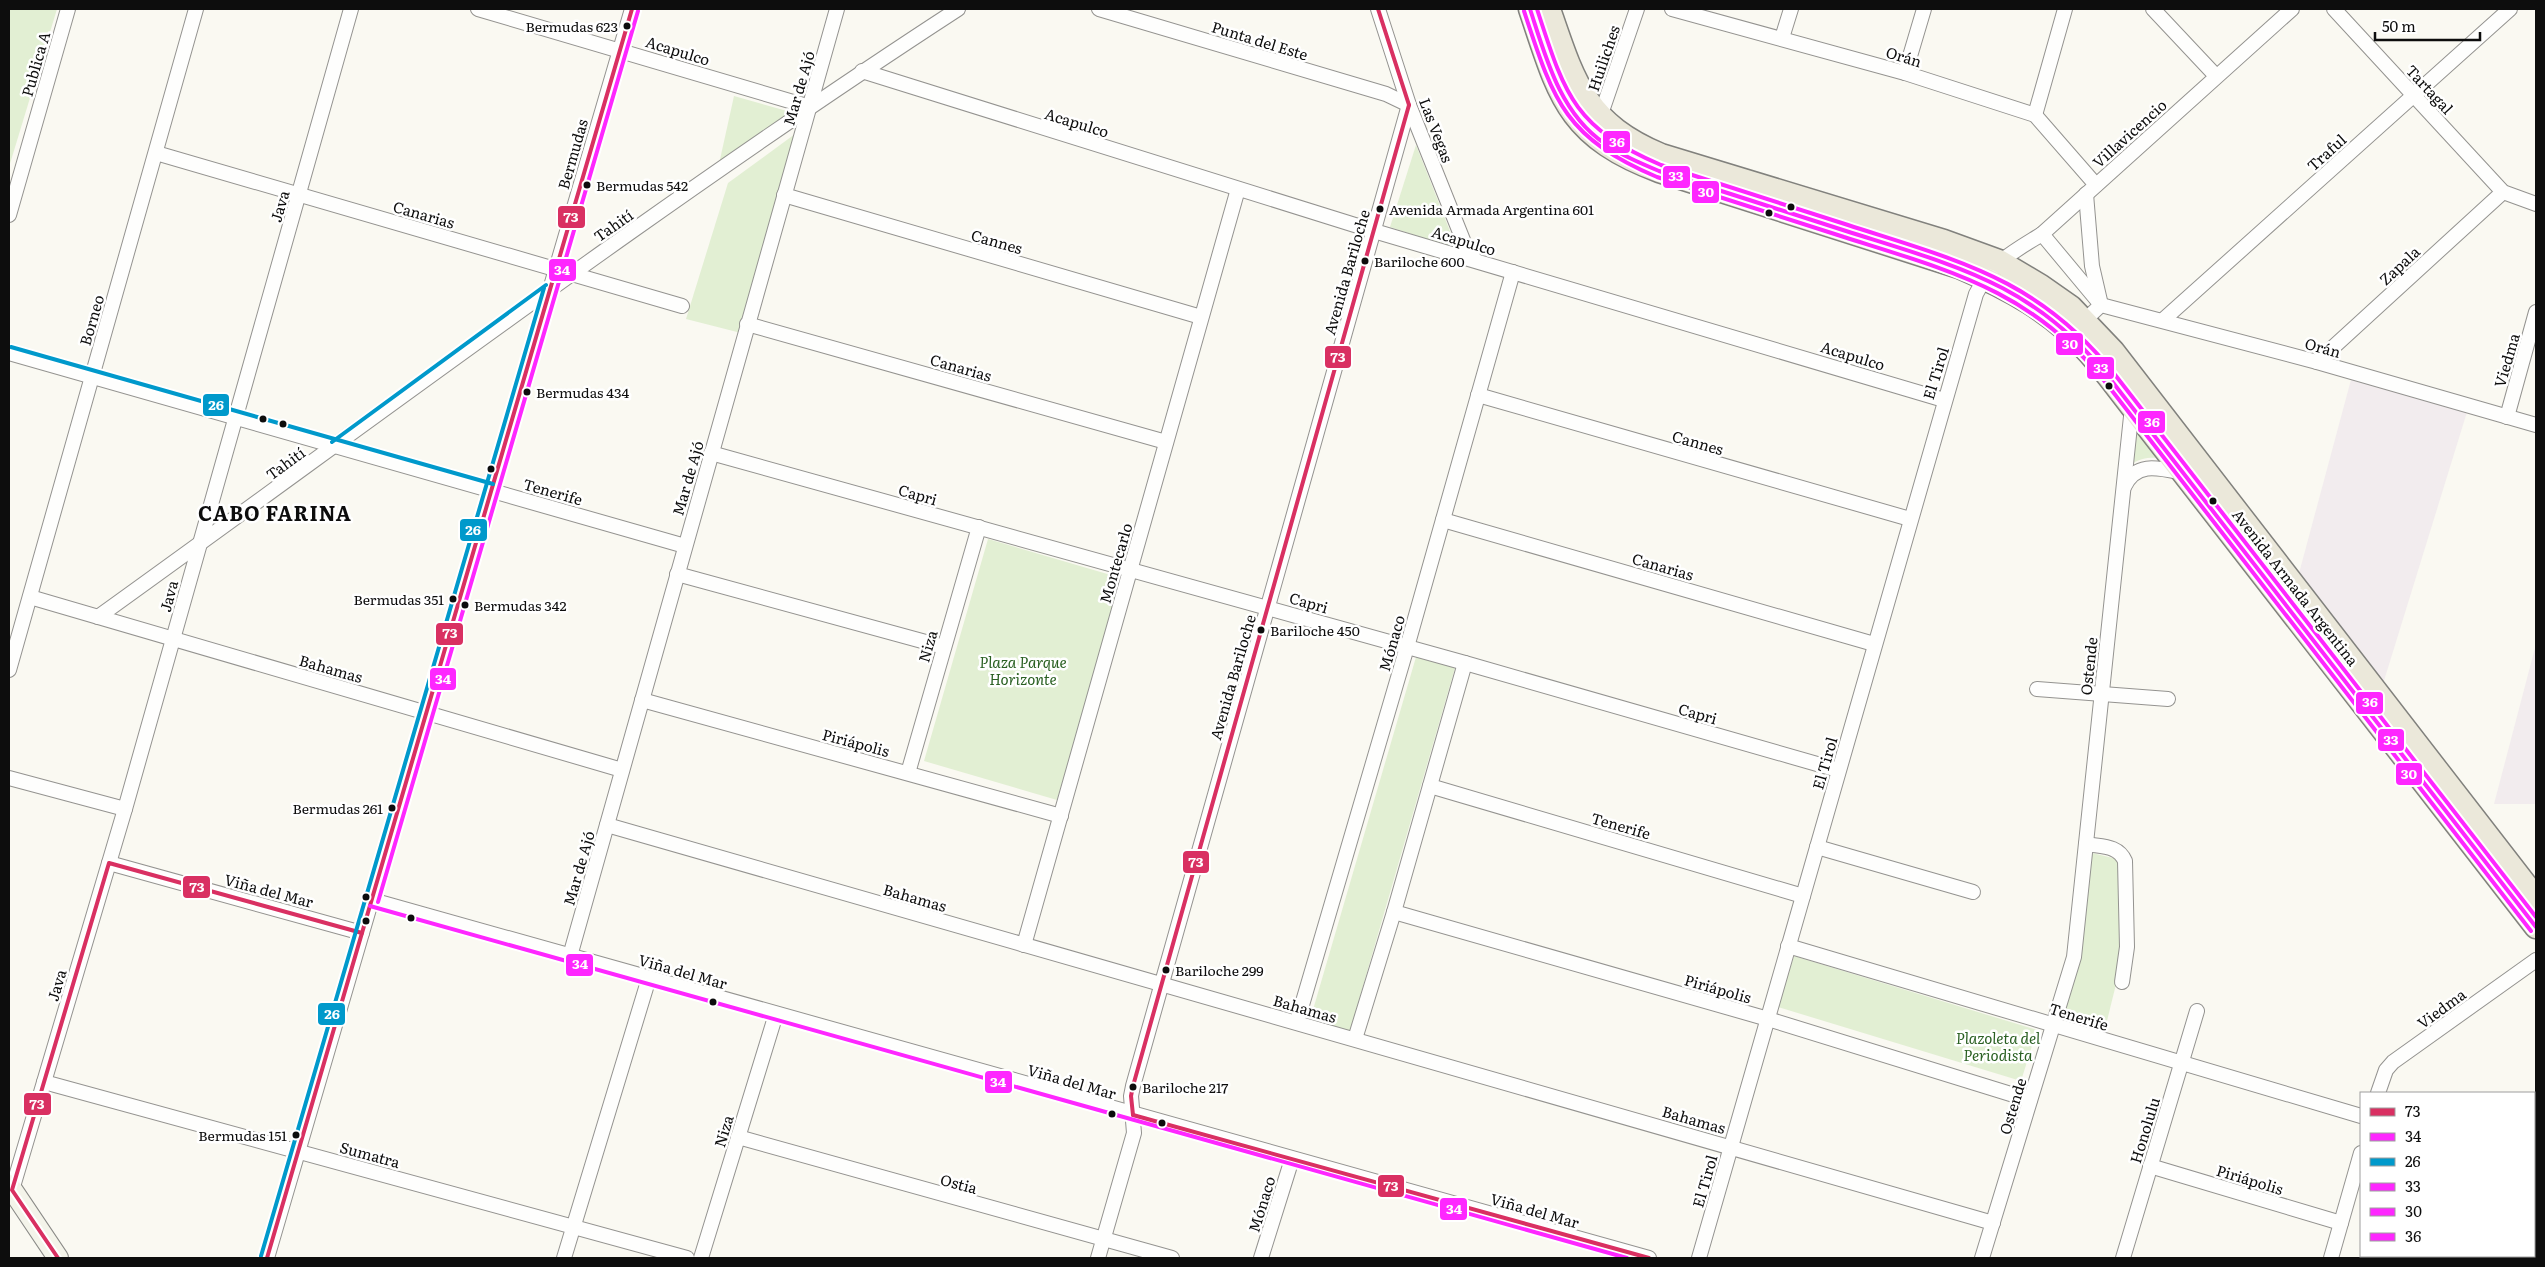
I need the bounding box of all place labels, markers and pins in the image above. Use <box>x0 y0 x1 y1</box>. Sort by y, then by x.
place label: Bermudas 623 <box>526 16 618 36</box>
marker: Bermudas 623 <box>622 21 632 31</box>
place label: Bermudas 542 <box>596 175 688 195</box>
marker: Bermudas 542 <box>582 180 592 190</box>
place label: Avenida Armada Argentina 601 <box>1389 199 1594 219</box>
unlabelled marker <box>1786 202 1796 212</box>
marker: Avenida Armada Argentina 601 <box>1375 204 1385 214</box>
unlabelled marker <box>1764 208 1774 218</box>
place label: Bariloche 600 <box>1374 251 1465 271</box>
marker: Bariloche 600 <box>1360 256 1370 266</box>
unlabelled marker <box>2104 381 2114 391</box>
place label: Bermudas 434 <box>536 382 629 402</box>
marker: Bermudas 434 <box>522 387 532 397</box>
unlabelled marker <box>258 414 268 424</box>
unlabelled marker <box>278 419 288 429</box>
unlabelled marker <box>486 464 496 474</box>
unlabelled marker <box>2208 496 2218 506</box>
place label: Bermudas 351 <box>353 589 444 609</box>
marker: Bermudas 351 <box>448 594 458 604</box>
place label: Bermudas 342 <box>474 595 567 615</box>
marker: Bermudas 342 <box>460 600 470 610</box>
place label: Bariloche 450 <box>1270 620 1360 640</box>
marker: Bariloche 450 <box>1256 625 1266 635</box>
place label: Bermudas 261 <box>292 798 383 818</box>
marker: Bermudas 261 <box>387 803 397 813</box>
unlabelled marker <box>361 892 371 902</box>
unlabelled marker <box>406 913 416 923</box>
unlabelled marker <box>361 916 371 926</box>
place label: Bariloche 299 <box>1175 960 1264 980</box>
marker: Bariloche 299 <box>1161 965 1171 975</box>
unlabelled marker <box>708 997 718 1007</box>
place label: Bariloche 217 <box>1142 1077 1228 1097</box>
marker: Bariloche 217 <box>1128 1082 1138 1092</box>
unlabelled marker <box>1107 1109 1117 1119</box>
unlabelled marker <box>1157 1118 1167 1128</box>
place label: Bermudas 151 <box>198 1125 287 1145</box>
marker: Bermudas 151 <box>291 1130 301 1140</box>

